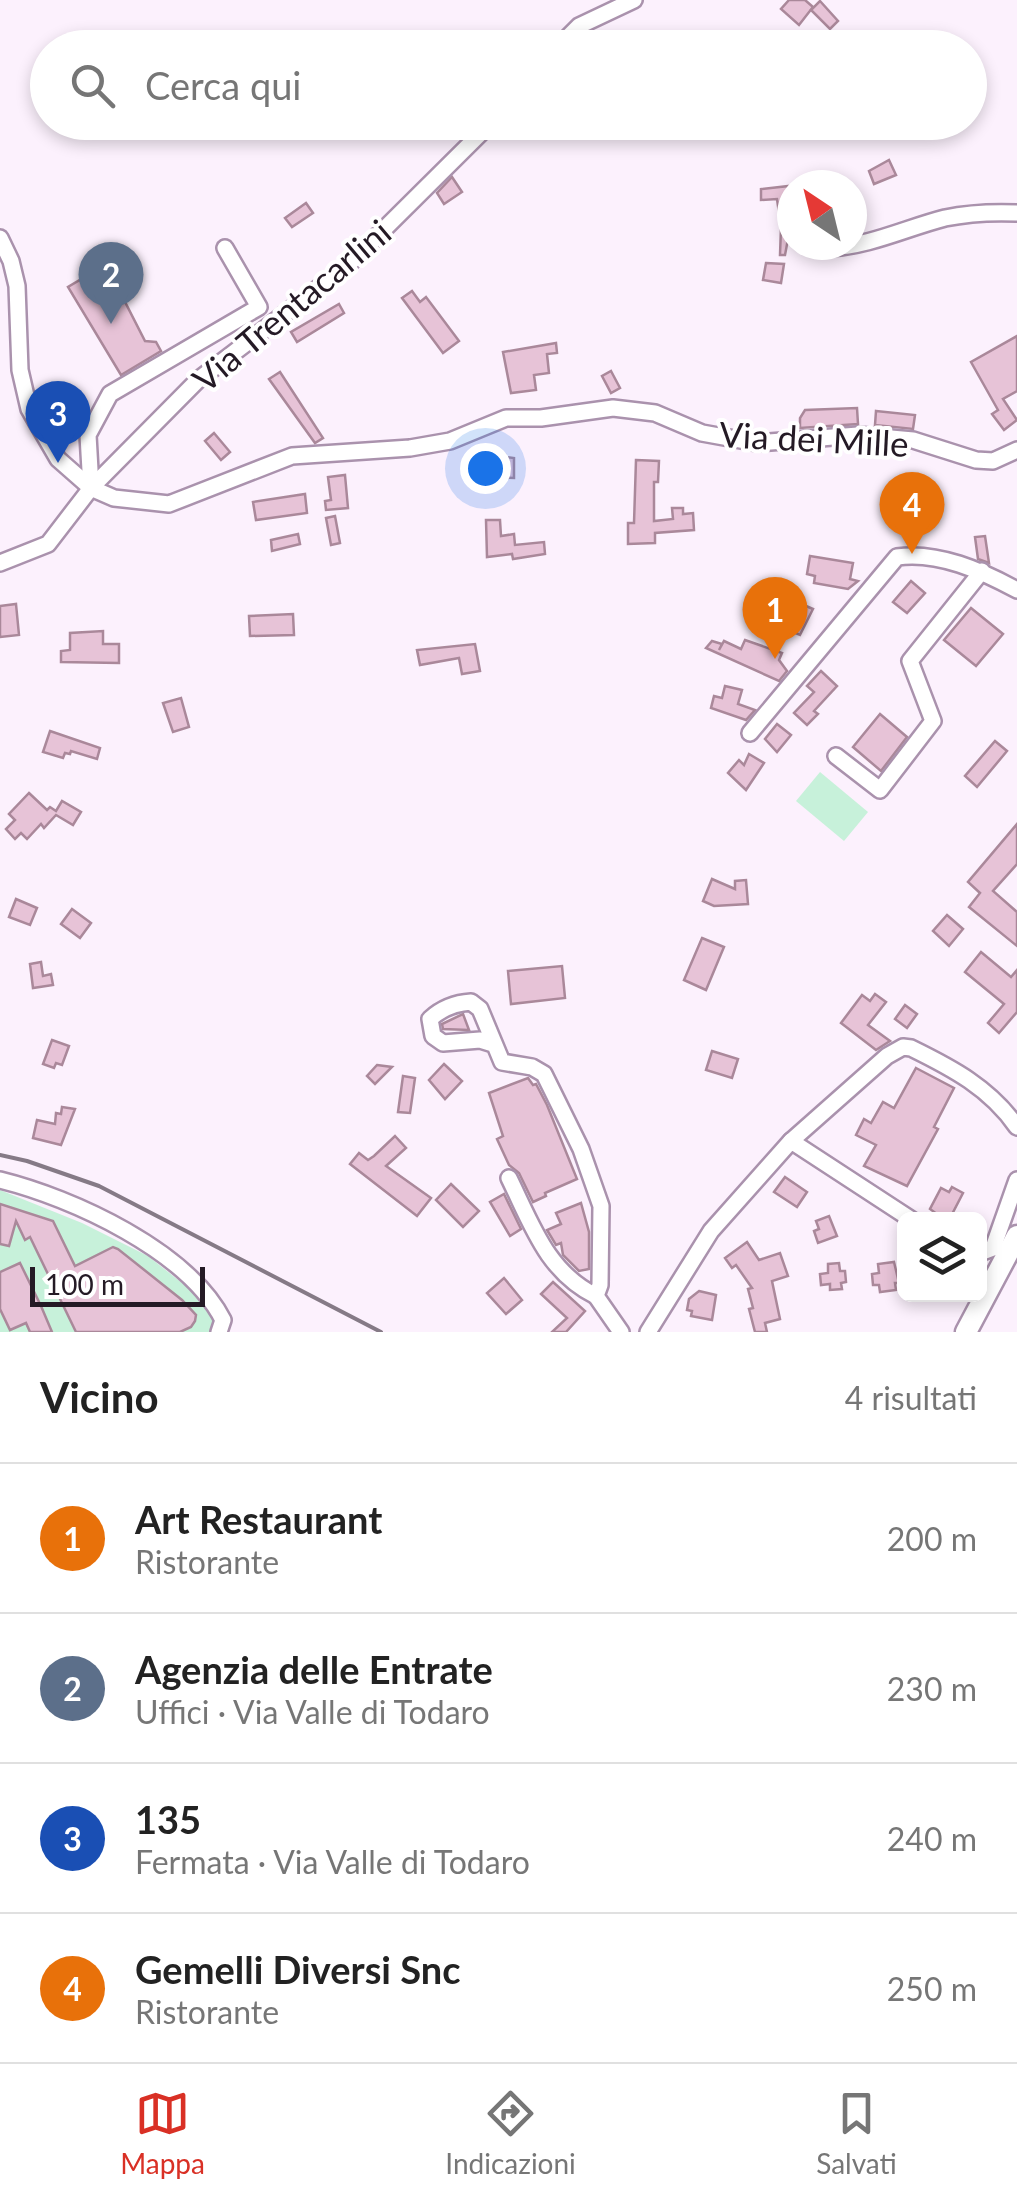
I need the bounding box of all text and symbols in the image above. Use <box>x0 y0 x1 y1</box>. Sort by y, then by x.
search box <box>30 30 987 140</box>
icon: search <box>65 58 120 113</box>
text: Cerca qui <box>145 62 301 108</box>
north arrow <box>777 170 867 260</box>
street label: Via Trentacarlini <box>184 210 398 400</box>
pin: 2 <box>78 242 144 324</box>
pin: 3 <box>26 380 90 463</box>
street label: Via dei Mille <box>718 412 910 464</box>
your location <box>460 443 511 494</box>
pin: 4 <box>880 472 944 554</box>
pin: 1 <box>742 576 808 659</box>
map controls <box>897 1212 987 1302</box>
button: layers <box>897 1212 987 1302</box>
scale bar <box>30 1262 205 1306</box>
text: 100 m <box>45 1267 124 1301</box>
text: Vicino <box>40 1372 159 1422</box>
text: 4 risultati <box>845 1378 977 1417</box>
text: Art Restaurant <box>135 1496 382 1542</box>
text: 1 <box>63 1519 82 1558</box>
text: 200 m <box>887 1519 977 1558</box>
text: Ristorante <box>135 1542 279 1581</box>
text: Agenzia delle Entrate <box>135 1646 493 1692</box>
text: 2 <box>63 1669 82 1708</box>
text: 230 m <box>887 1669 977 1708</box>
text: Uffici · Via Valle di Todaro <box>135 1692 490 1731</box>
text: 135 <box>135 1796 201 1842</box>
text: 3 <box>63 1819 82 1858</box>
text: 240 m <box>887 1819 977 1858</box>
text: Fermata · Via Valle di Todaro <box>135 1842 530 1881</box>
text: Gemelli Diversi Snc <box>135 1946 460 1992</box>
text: 4 <box>63 1969 82 2008</box>
text: 250 m <box>887 1969 977 2008</box>
text: Ristorante <box>135 1992 279 2031</box>
tab: Mappa <box>120 2086 205 2180</box>
tab: Indicazioni <box>445 2086 576 2180</box>
tab: Salvati <box>816 2086 897 2180</box>

